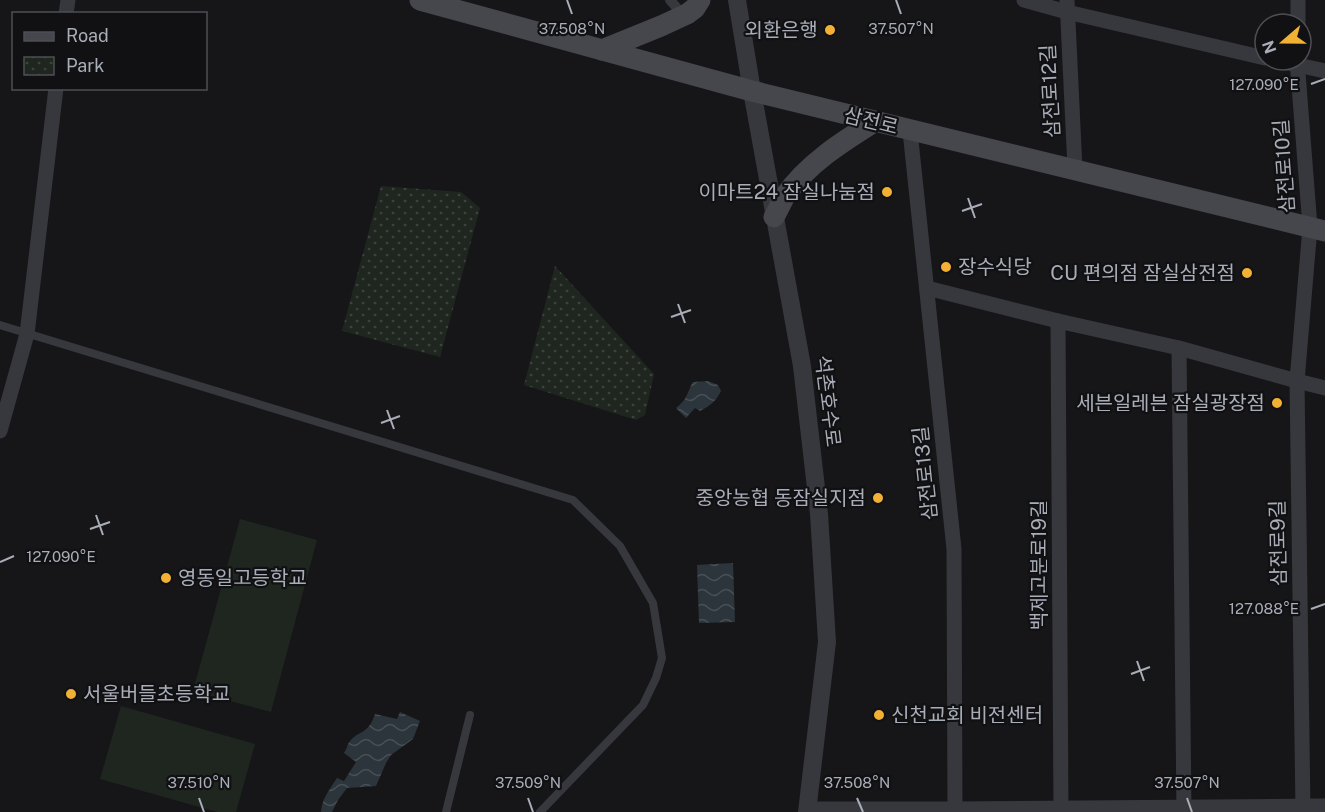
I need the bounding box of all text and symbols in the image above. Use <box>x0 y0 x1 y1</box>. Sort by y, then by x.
legend <box>12 12 207 90</box>
north arrow <box>1253 12 1313 72</box>
place label: 외환은행 <box>744 18 818 42</box>
text: 37.508°N <box>539 20 605 37</box>
text: 37.507°N <box>868 20 934 37</box>
marker: 외환은행 <box>823 23 837 37</box>
text: Road <box>66 25 109 46</box>
text: N <box>1258 38 1280 56</box>
street label: 삼전로12길 <box>1036 44 1064 138</box>
text: Park <box>66 55 104 76</box>
text: 127.090°E <box>1229 76 1299 93</box>
street label: 삼전로 <box>841 103 901 139</box>
street label: 삼전로10길 <box>1269 118 1299 214</box>
place label: 이마트24 잠실나눔점 <box>698 180 875 204</box>
marker: 이마트24 잠실나눔점 <box>880 185 894 199</box>
place label: 장수식당 <box>958 255 1032 279</box>
marker: 장수식당 <box>939 260 953 274</box>
place label: CU 편의점 잠실삼전점 <box>1050 261 1235 285</box>
marker: CU 편의점 잠실삼전점 <box>1240 266 1254 280</box>
street label: 석촌호수로 <box>810 354 846 448</box>
place label: 세븐일레븐 잠실광장점 <box>1076 391 1265 415</box>
marker: 세븐일레븐 잠실광장점 <box>1270 396 1284 410</box>
street label: 삼전로13길 <box>908 425 942 521</box>
place label: 중앙농협 동잠실지점 <box>696 486 866 510</box>
marker: 중앙농협 동잠실지점 <box>871 491 885 505</box>
street label: 백제고분로19길 <box>1027 499 1051 631</box>
street label: 삼전로9길 <box>1265 500 1291 586</box>
text: 127.090°E <box>26 548 96 565</box>
place label: 영동일고등학교 <box>178 566 307 590</box>
marker: 영동일고등학교 <box>159 571 173 585</box>
text: 127.088°E <box>1229 600 1299 617</box>
place label: 서울버들초등학교 <box>83 682 230 706</box>
marker: 서울버들초등학교 <box>64 687 78 701</box>
place label: 신천교회 비전센터 <box>891 703 1043 727</box>
marker: 신천교회 비전센터 <box>872 708 886 722</box>
text: 37.510°N <box>168 774 230 791</box>
text: 37.509°N <box>495 774 561 791</box>
text: 37.508°N <box>824 774 890 791</box>
text: 37.507°N <box>1154 774 1220 791</box>

